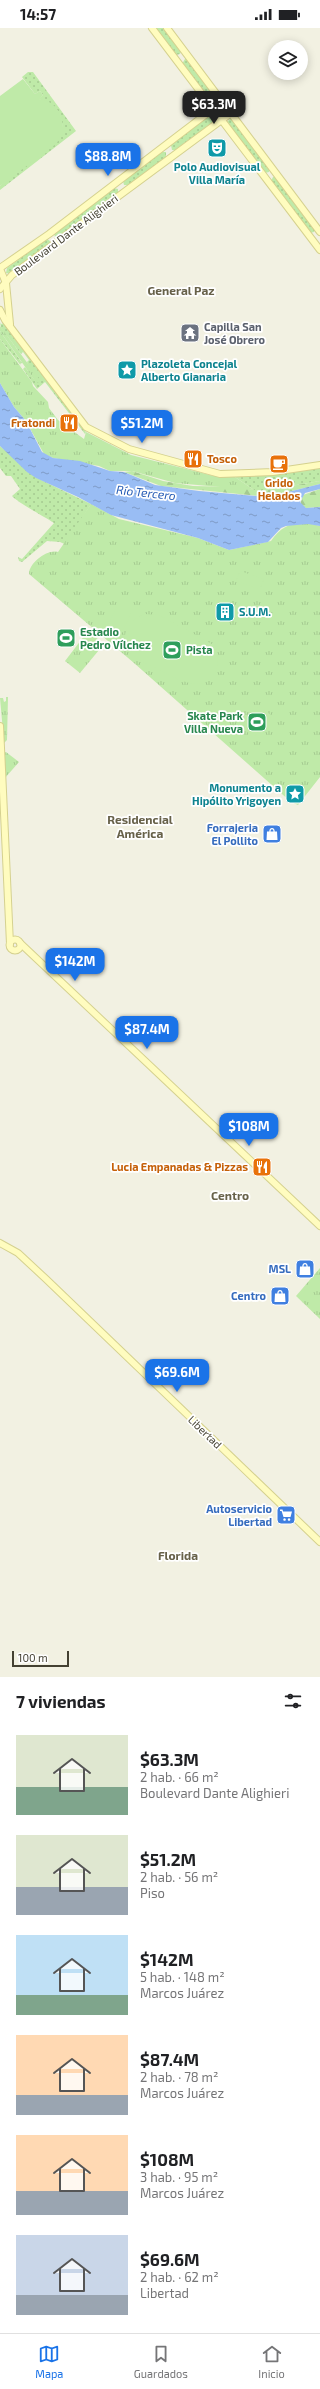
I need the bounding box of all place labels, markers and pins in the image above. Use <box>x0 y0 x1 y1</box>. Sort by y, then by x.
pin: $63.3M <box>181 91 247 125</box>
theatre icon: Polo Audiovisual Villa María <box>206 137 228 159</box>
pin: $88.8M <box>75 143 141 177</box>
place label: Polo Audiovisual Villa María <box>174 160 261 186</box>
place label: Capilla San José Obrero <box>204 320 266 346</box>
temple icon: Capilla San José Obrero <box>179 322 201 344</box>
place label: Plazoleta Concejal Alberto Gianaria <box>141 357 238 383</box>
place icon: Plazoleta Concejal Alberto Gianaria <box>116 359 138 381</box>
pin: $51.2M <box>109 410 175 444</box>
restaurant icon: Fratondi <box>58 412 80 434</box>
place label: Fratondi <box>11 416 55 429</box>
restaurant icon: Tosco <box>182 448 204 470</box>
place label: Tosco <box>207 452 237 465</box>
cafe icon: Grido Helados <box>268 453 290 475</box>
place label: Grido Helados <box>258 476 300 502</box>
building icon: S.U.M. <box>214 601 236 623</box>
place label: S.U.M. <box>239 605 271 618</box>
place label: Estadio Pedro Vílchez <box>80 625 151 651</box>
sports icon: Estadio Pedro Vílchez <box>55 627 77 649</box>
sports icon: Pista <box>161 639 183 661</box>
place label: Pista <box>186 643 212 656</box>
place label: Skate Park Villa Nueva <box>184 709 244 735</box>
sports icon: Skate Park Villa Nueva <box>246 711 268 733</box>
place label: Monumento a Hipólito Yrigoyen <box>192 781 281 808</box>
place icon: Monumento a Hipólito Yrigoyen <box>284 783 306 805</box>
place label: Forrajeria El Pollito <box>207 821 259 847</box>
shop icon: Forrajeria El Pollito <box>261 823 283 845</box>
pin: $142M <box>47 948 103 982</box>
pin: $87.4M <box>114 1016 180 1050</box>
pin: $108M <box>221 1113 277 1147</box>
restaurant icon: Lucia Empanadas & Pizzas <box>251 1156 273 1178</box>
place label: Lucia Empanadas & Pizzas <box>111 1160 248 1173</box>
shop icon: MSL <box>294 1258 316 1280</box>
place label: MSL <box>269 1262 291 1275</box>
shop icon: Centro <box>269 1285 291 1307</box>
place label: Centro <box>231 1289 267 1302</box>
pin: $69.6M <box>144 1359 210 1393</box>
place label: Autoservicio Libertad <box>206 1502 273 1528</box>
supermarket icon: Autoservicio Libertad <box>275 1504 297 1526</box>

